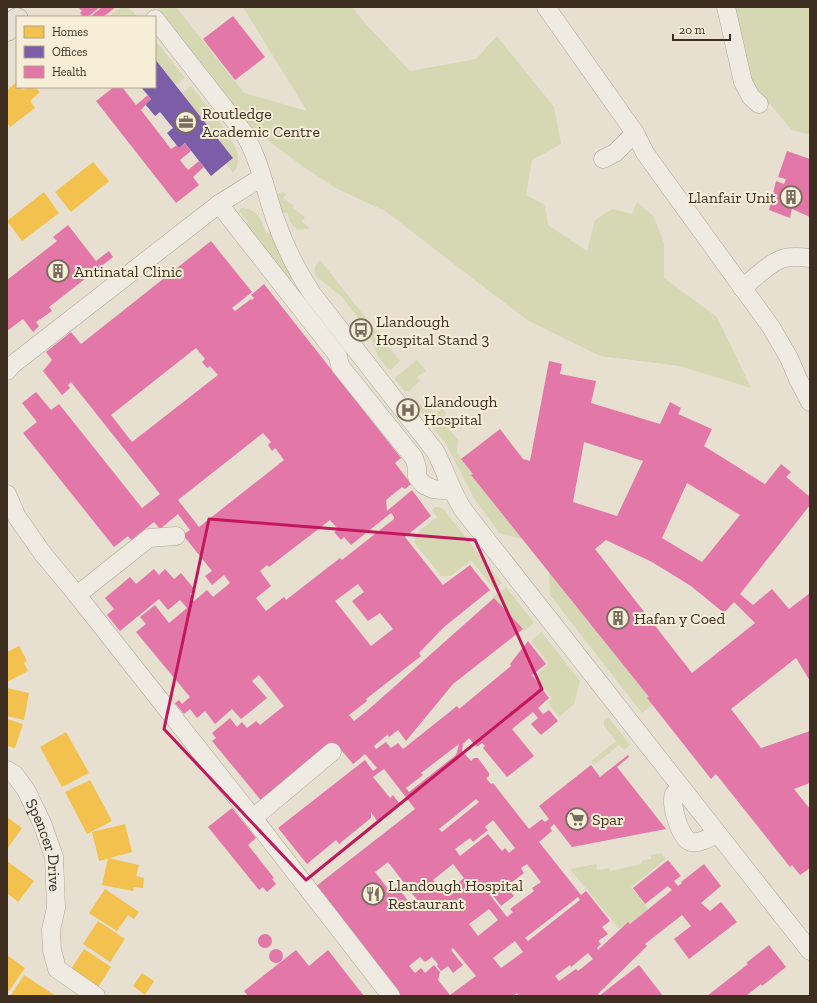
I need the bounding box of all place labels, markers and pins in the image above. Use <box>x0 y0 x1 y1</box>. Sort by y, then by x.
place label: Routledge Academic Centre <box>202 104 320 141</box>
office icon: Routledge Academic Centre <box>173 109 199 135</box>
building icon: Llanfair Unit <box>778 184 804 210</box>
place label: Llanfair Unit <box>688 188 776 207</box>
building icon: Antinatal Clinic <box>45 258 71 284</box>
place label: Antinatal Clinic <box>74 262 183 281</box>
place label: Llandough Hospital Stand 3 <box>376 312 490 349</box>
bus stop icon: Llandough Hospital Stand 3 <box>348 317 374 343</box>
place label: Llandough Hospital <box>424 392 498 429</box>
hospital icon: Llandough Hospital <box>395 397 421 423</box>
building icon: Hafan y Coed <box>605 605 631 631</box>
place label: Hafan y Coed <box>634 609 725 628</box>
supermarket icon: Spar <box>564 806 590 832</box>
place label: Spar <box>592 810 624 829</box>
place label: Llandough Hospital Restaurant <box>388 876 523 913</box>
restaurant icon: Llandough Hospital Restaurant <box>360 881 386 907</box>

